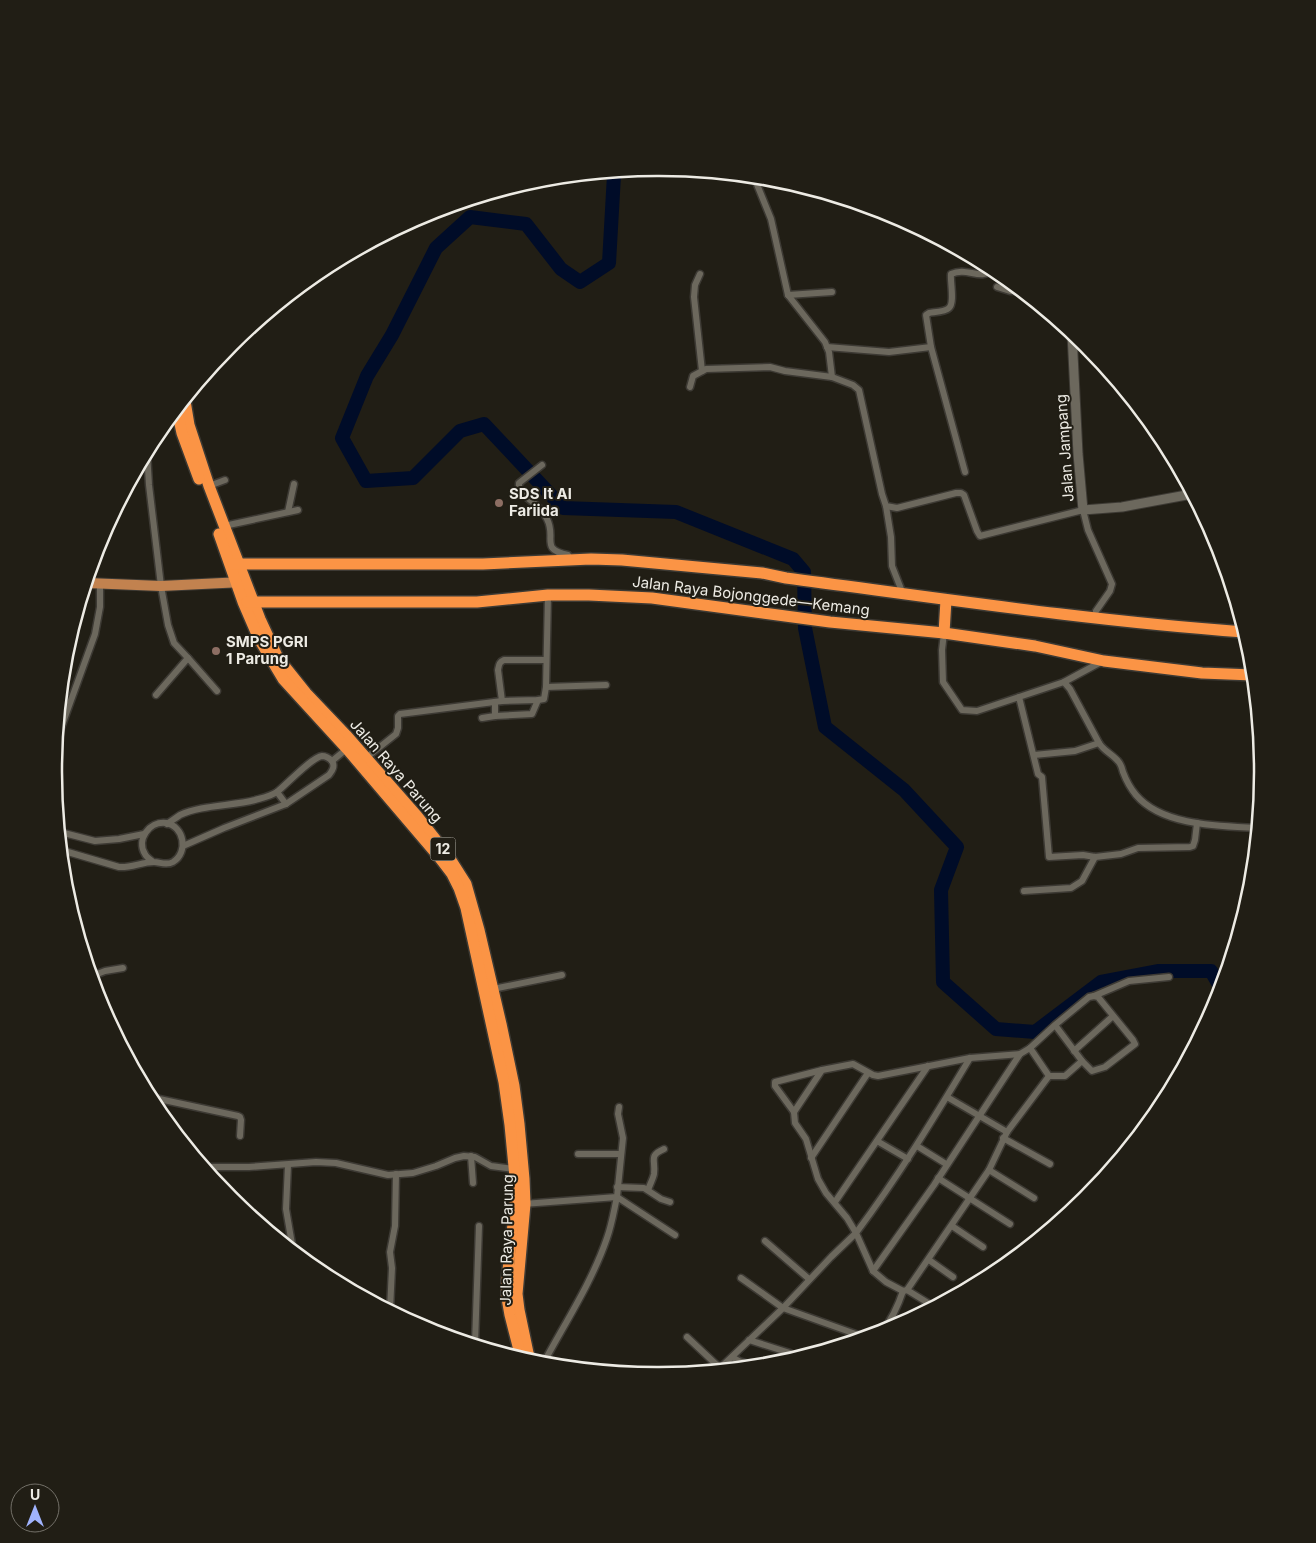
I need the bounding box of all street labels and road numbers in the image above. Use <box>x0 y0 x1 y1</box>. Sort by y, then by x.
street label: Jalan Jampang <box>1051 393 1078 503</box>
street label: Jalan Raya Bojonggede—Kemang <box>631 572 871 620</box>
street label: Jalan Raya Parung <box>346 715 447 827</box>
road number: 12 <box>430 838 456 861</box>
street label: Jalan Raya Parung <box>496 1174 517 1306</box>

